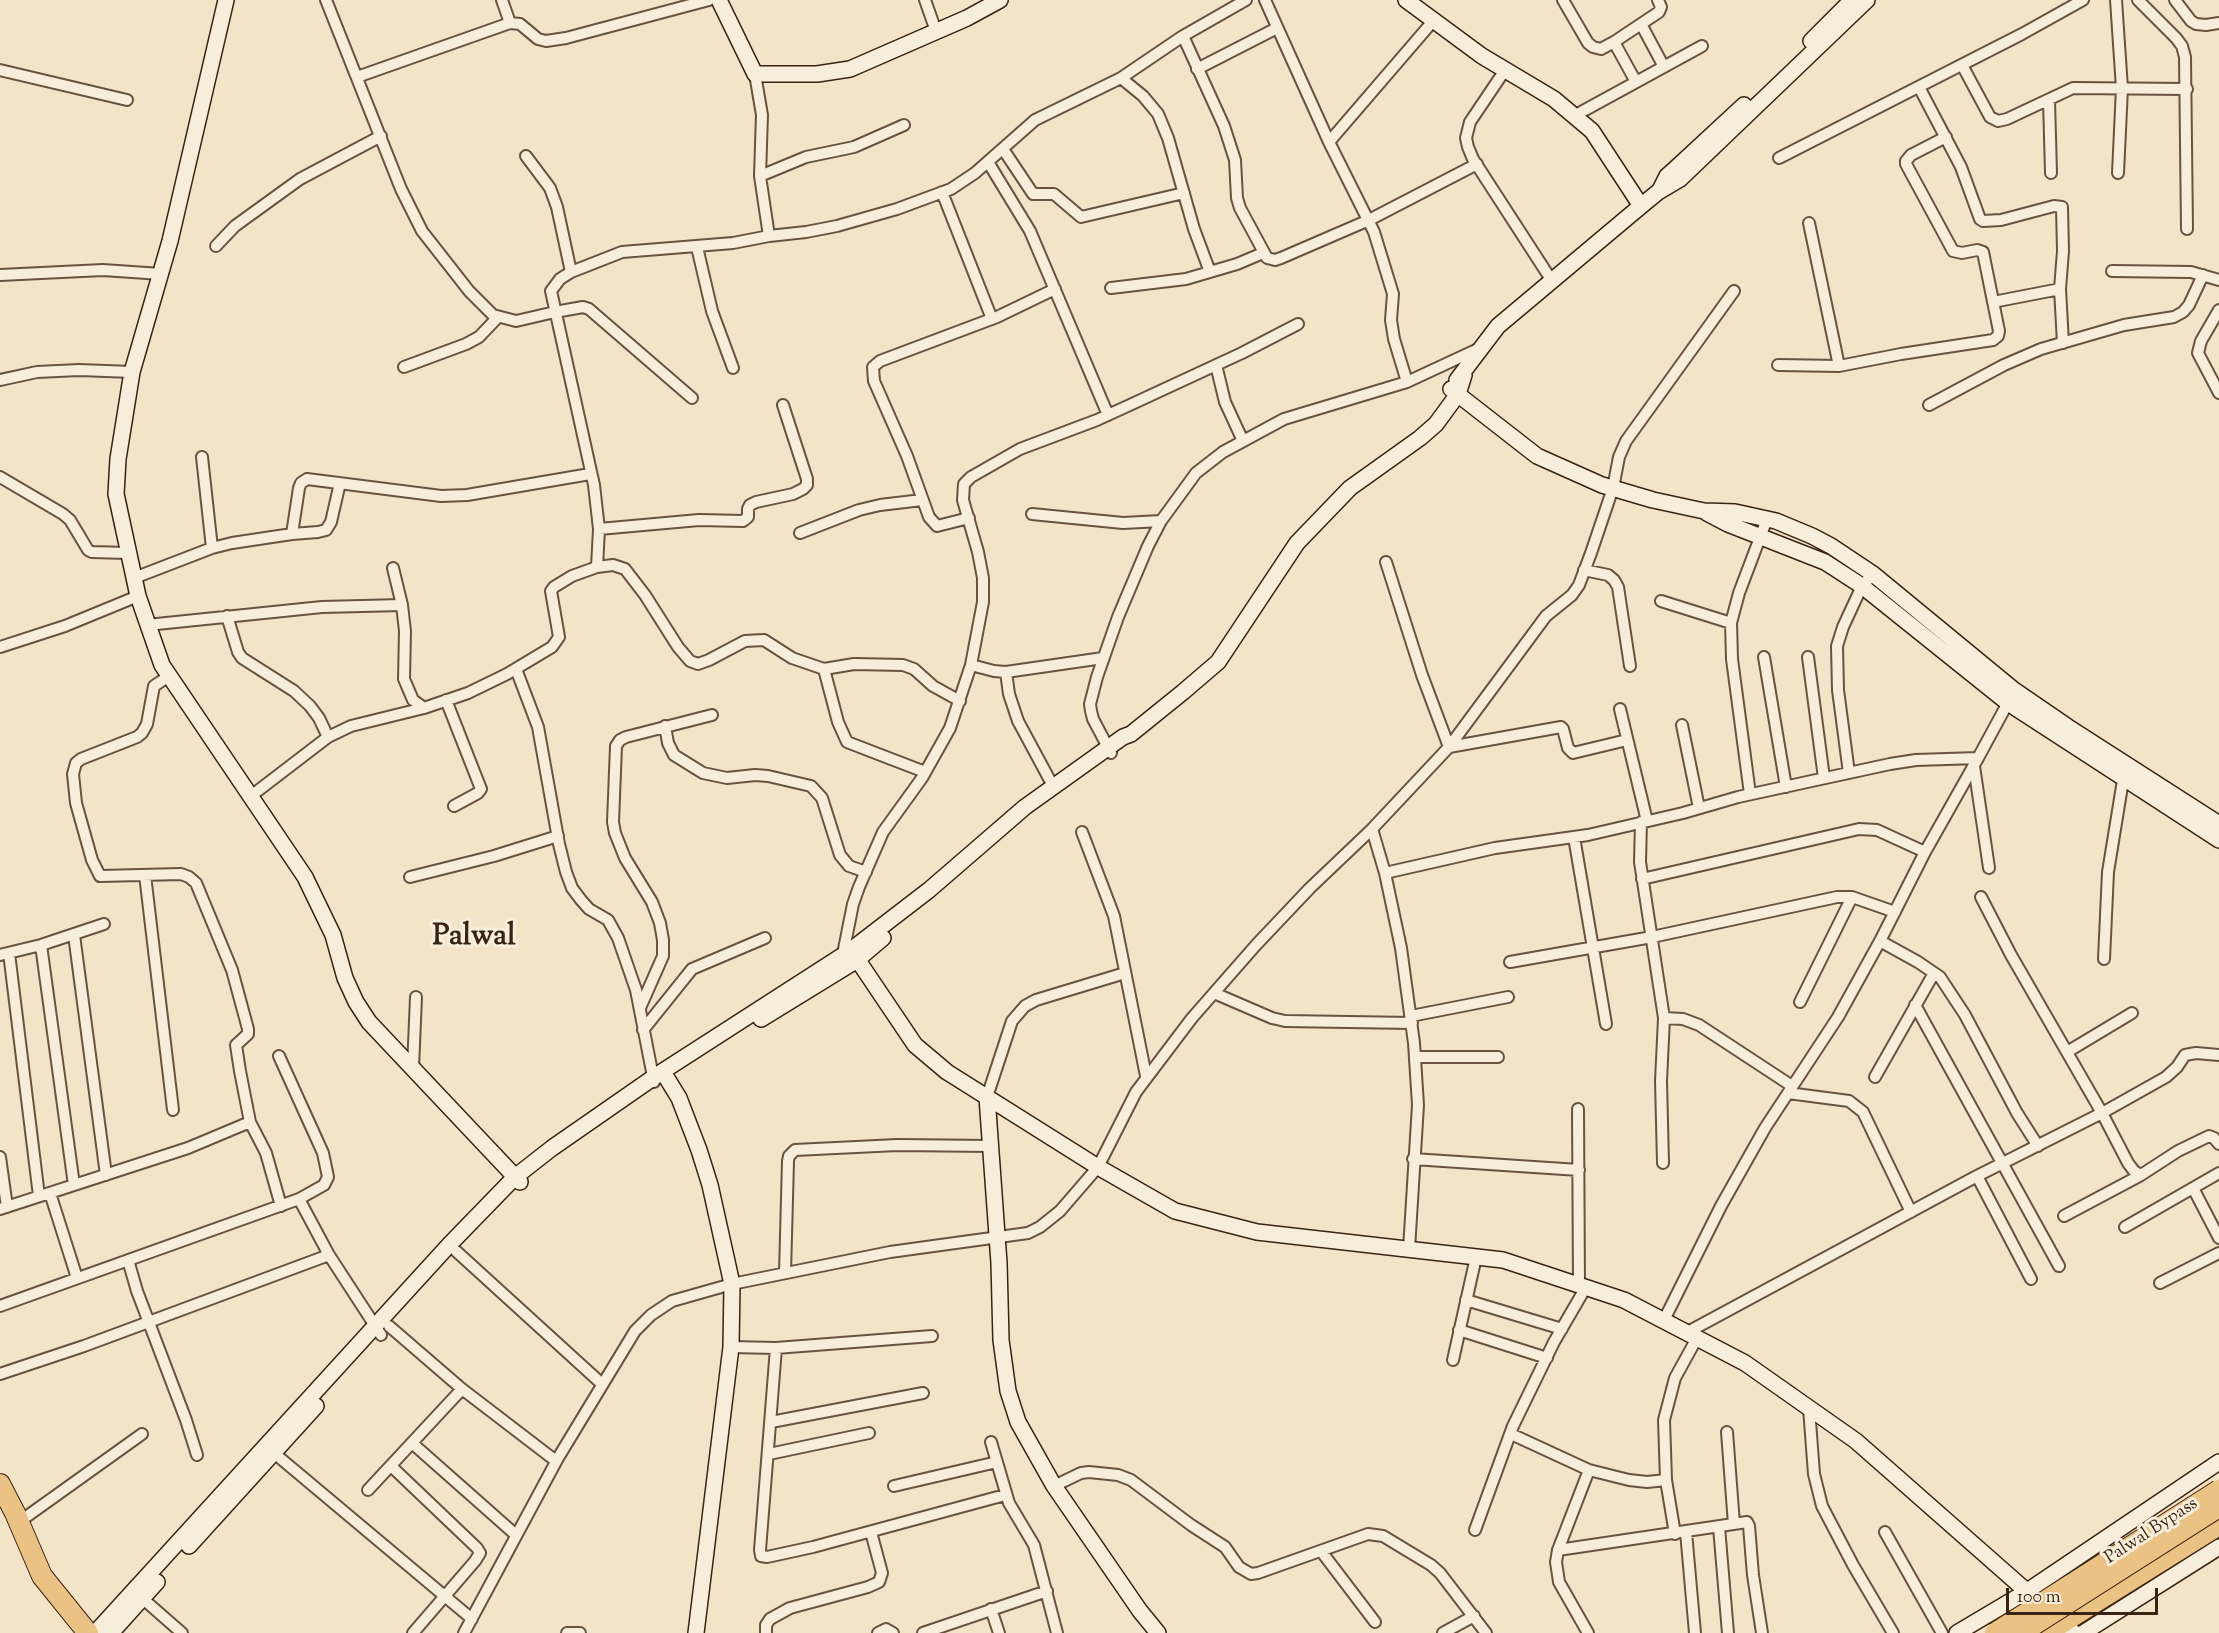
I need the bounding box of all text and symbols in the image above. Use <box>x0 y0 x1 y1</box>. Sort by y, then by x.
district label: Palwal <box>432 921 516 957</box>
street label: Palwal Bypass <box>2102 1494 2202 1570</box>
scale bar <box>2009 1576 2160 1614</box>
text: 100 m <box>2017 1585 2061 1611</box>

